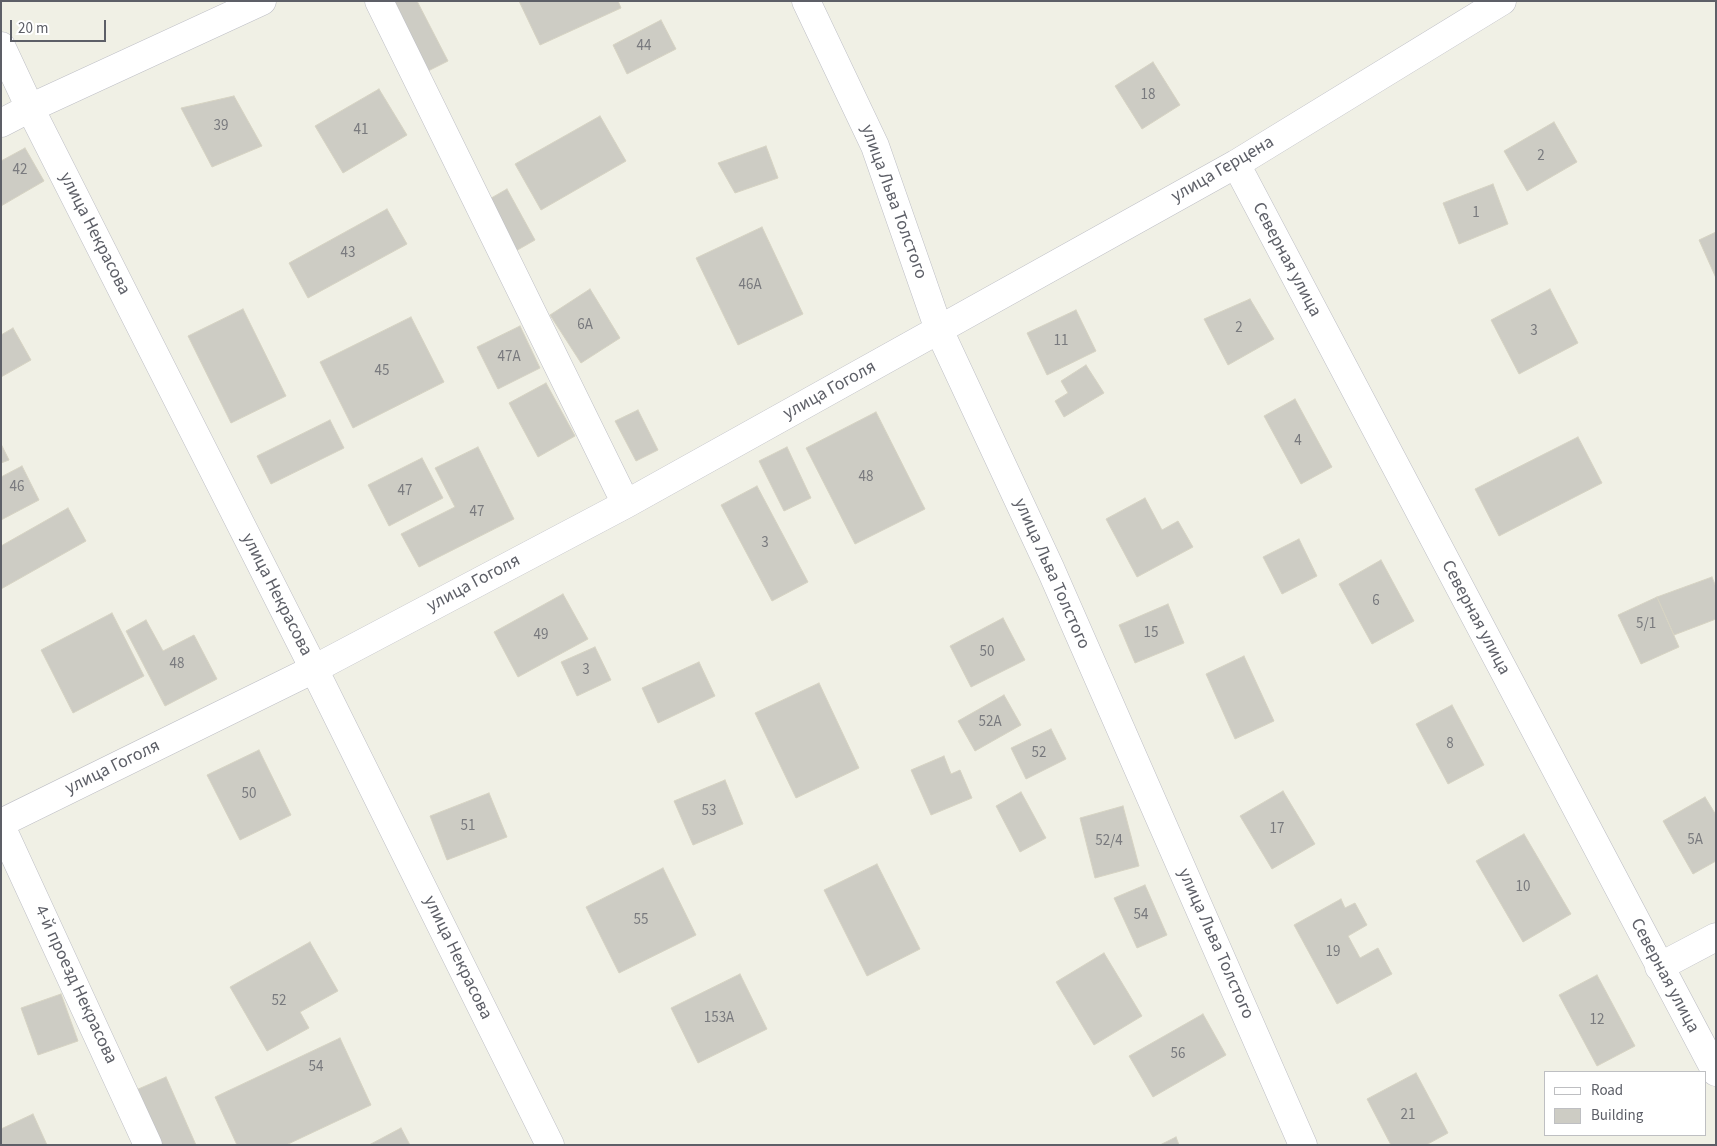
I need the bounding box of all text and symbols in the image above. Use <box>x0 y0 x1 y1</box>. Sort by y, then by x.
scale bar <box>12 10 109 42</box>
text: 20 m <box>18 18 48 39</box>
house number: 44 <box>637 38 651 56</box>
house number: 18 <box>1141 87 1155 105</box>
house number: 39 <box>214 118 228 136</box>
house number: 41 <box>354 122 368 140</box>
street label: улица Льва Толстого <box>855 122 931 282</box>
street label: улица Герцена <box>1168 132 1278 208</box>
house number: 2 <box>1537 148 1545 166</box>
house number: 42 <box>13 162 27 180</box>
street label: улица Некрасова <box>54 169 134 299</box>
street label: Северная улица <box>1247 199 1325 321</box>
house number: 1 <box>1472 205 1480 223</box>
house number: 43 <box>341 245 355 263</box>
house number: 46А <box>738 277 762 295</box>
house number: 6А <box>577 317 593 335</box>
house number: 2 <box>1235 320 1243 338</box>
house number: 3 <box>1530 323 1538 341</box>
house number: 11 <box>1054 333 1068 351</box>
house number: 47А <box>497 349 521 367</box>
street label: улица Гоголя <box>780 357 880 425</box>
house number: 45 <box>375 363 389 381</box>
house number: 4 <box>1294 433 1302 451</box>
house number: 48 <box>859 469 873 487</box>
house number: 46 <box>10 479 24 497</box>
house number: 47 <box>398 483 412 501</box>
street label: улица Льва Толстого <box>1008 495 1094 653</box>
house number: 47 <box>470 504 484 522</box>
street label: улица Некрасова <box>236 530 316 660</box>
house number: 3 <box>761 535 769 553</box>
street label: улица Гоголя <box>424 550 524 618</box>
street label: Северная улица <box>1436 557 1514 679</box>
house number: 6 <box>1372 593 1380 611</box>
house number: 5/1 <box>1636 616 1656 634</box>
house number: 15 <box>1144 625 1158 643</box>
house number: 49 <box>534 627 548 645</box>
house number: 50 <box>980 644 994 662</box>
house number: 48 <box>170 656 184 674</box>
house number: 3 <box>582 662 590 680</box>
house number: 52А <box>978 714 1002 732</box>
street label: улица Гоголя <box>62 736 164 800</box>
house number: 8 <box>1446 736 1454 754</box>
house number: 52 <box>1032 745 1046 763</box>
house number: 50 <box>242 786 256 804</box>
house number: 53 <box>702 803 716 821</box>
house number: 51 <box>461 818 475 836</box>
house number: 17 <box>1270 821 1284 839</box>
house number: 5А <box>1687 832 1703 850</box>
house number: 52/4 <box>1095 833 1123 851</box>
street label: улица Льва Толстого <box>1172 865 1258 1023</box>
house number: 10 <box>1516 879 1530 897</box>
street label: улица Некрасова <box>418 893 496 1023</box>
street label: 4-й проезд Некрасова <box>29 902 121 1068</box>
house number: 54 <box>1134 907 1148 925</box>
house number: 55 <box>634 912 648 930</box>
street label: Северная улица <box>1625 915 1703 1037</box>
house number: 19 <box>1326 944 1340 962</box>
house number: 52 <box>272 993 286 1011</box>
house number: 153А <box>704 1010 734 1028</box>
house number: 12 <box>1590 1012 1604 1030</box>
house number: 56 <box>1171 1046 1185 1064</box>
house number: 54 <box>309 1059 323 1077</box>
legend <box>1544 1071 1707 1136</box>
text: Road <box>1591 1080 1623 1101</box>
text: Building <box>1591 1105 1643 1126</box>
house number: 21 <box>1401 1107 1415 1125</box>

